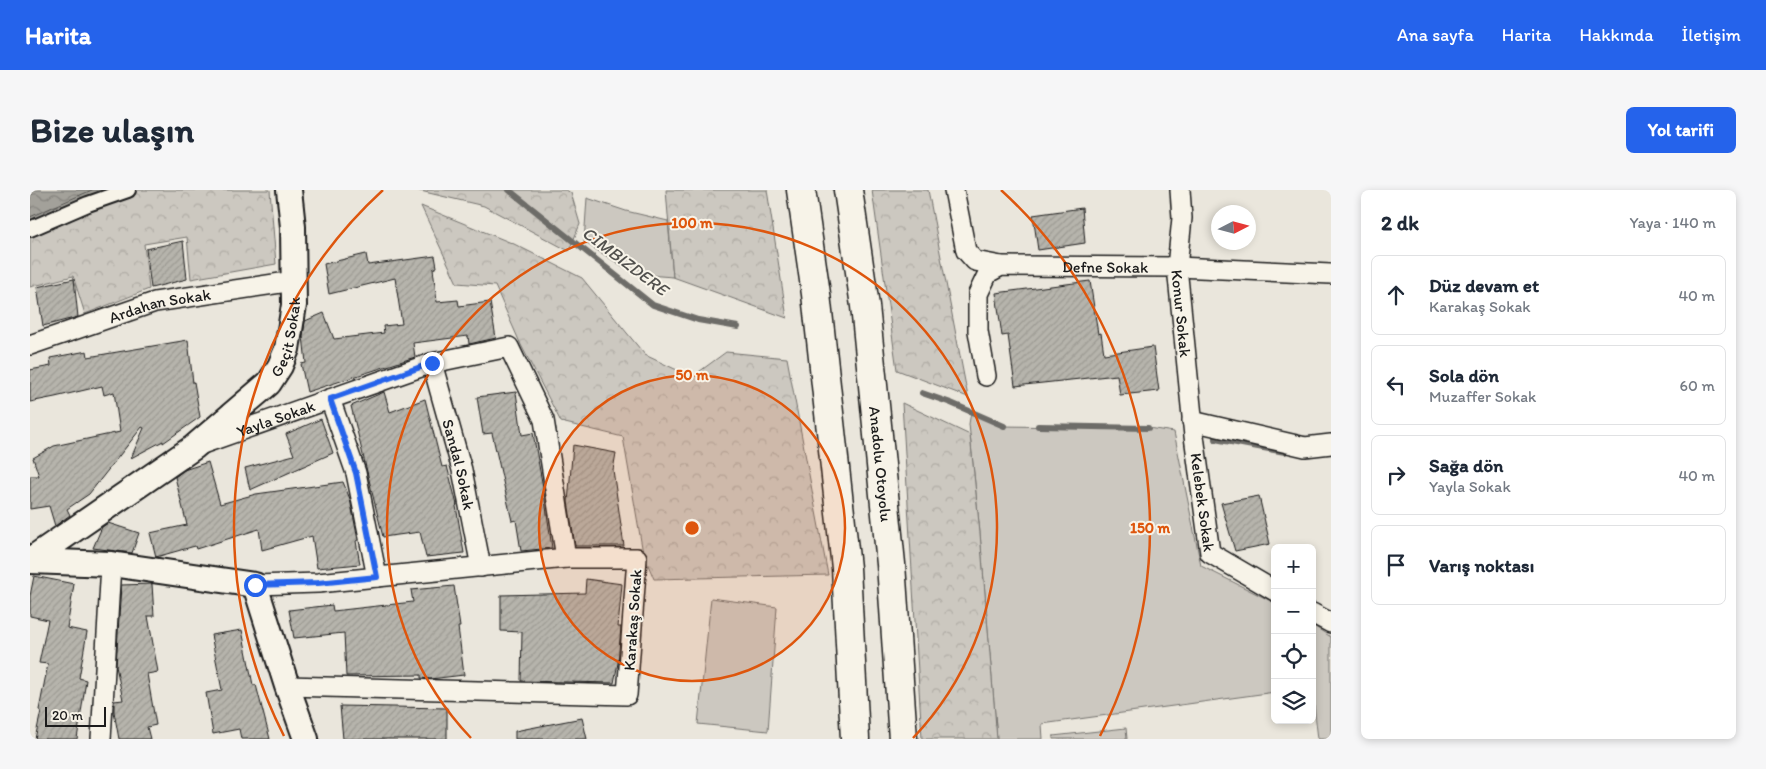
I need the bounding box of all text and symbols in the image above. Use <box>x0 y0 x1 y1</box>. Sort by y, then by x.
text: Harita <box>25 21 91 50</box>
text: Ana sayfa <box>1397 24 1474 46</box>
text: Harita <box>1502 24 1551 46</box>
text: Hakkında <box>1579 24 1654 46</box>
text: İletişim <box>1682 24 1741 46</box>
button: Yol tarifi <box>1626 107 1736 153</box>
text: Bize ulaşın <box>30 109 194 151</box>
north arrow <box>1211 205 1256 250</box>
text: 2 dk <box>1381 210 1419 235</box>
text: Yaya · 140 m <box>1629 213 1716 232</box>
text: 100 m <box>671 214 713 232</box>
water label: CIMBIZDERE <box>578 222 675 302</box>
street label: Defne Sokak <box>1062 257 1149 277</box>
street label: Konur Sokak <box>1167 269 1195 359</box>
text: Düz devam et <box>1429 274 1539 297</box>
icon: ahead <box>1382 281 1410 309</box>
street label: Ardahan Sokak <box>106 285 213 327</box>
text: 40 m <box>1678 286 1715 305</box>
street label: Geçit Sokak <box>266 296 304 381</box>
text: Karakaş Sokak <box>1429 297 1531 316</box>
route end <box>421 352 444 375</box>
text: Sola dön <box>1429 364 1499 387</box>
text: 50 m <box>675 366 709 384</box>
icon: left <box>1382 371 1410 399</box>
text: 60 m <box>1680 376 1715 395</box>
text: Muzaffer Sokak <box>1429 387 1536 406</box>
street label: Yayla Sokak <box>234 396 318 441</box>
street label: Anadolu Otoyolu <box>865 405 896 523</box>
street label: Sandal Sokak <box>438 417 479 511</box>
street label: Kelebek Sokak <box>1186 452 1219 553</box>
text: Sağa dön <box>1429 454 1503 477</box>
icon: right <box>1382 461 1410 489</box>
text: 40 m <box>1678 466 1715 485</box>
text: Yayla Sokak <box>1429 477 1511 496</box>
centre of rings <box>683 519 701 537</box>
text: 150 m <box>1130 519 1170 537</box>
map controls <box>1271 544 1316 724</box>
button: + <box>1271 544 1316 589</box>
icon: arrive <box>1382 551 1410 579</box>
text: Varış noktası <box>1429 554 1534 577</box>
street label: Karakaş Sokak <box>619 568 646 671</box>
route start <box>244 574 267 597</box>
button: − <box>1271 589 1316 634</box>
button: locate <box>1271 634 1316 679</box>
button: layers <box>1271 679 1316 724</box>
scale bar <box>45 704 106 727</box>
text: 20 m <box>52 707 83 724</box>

